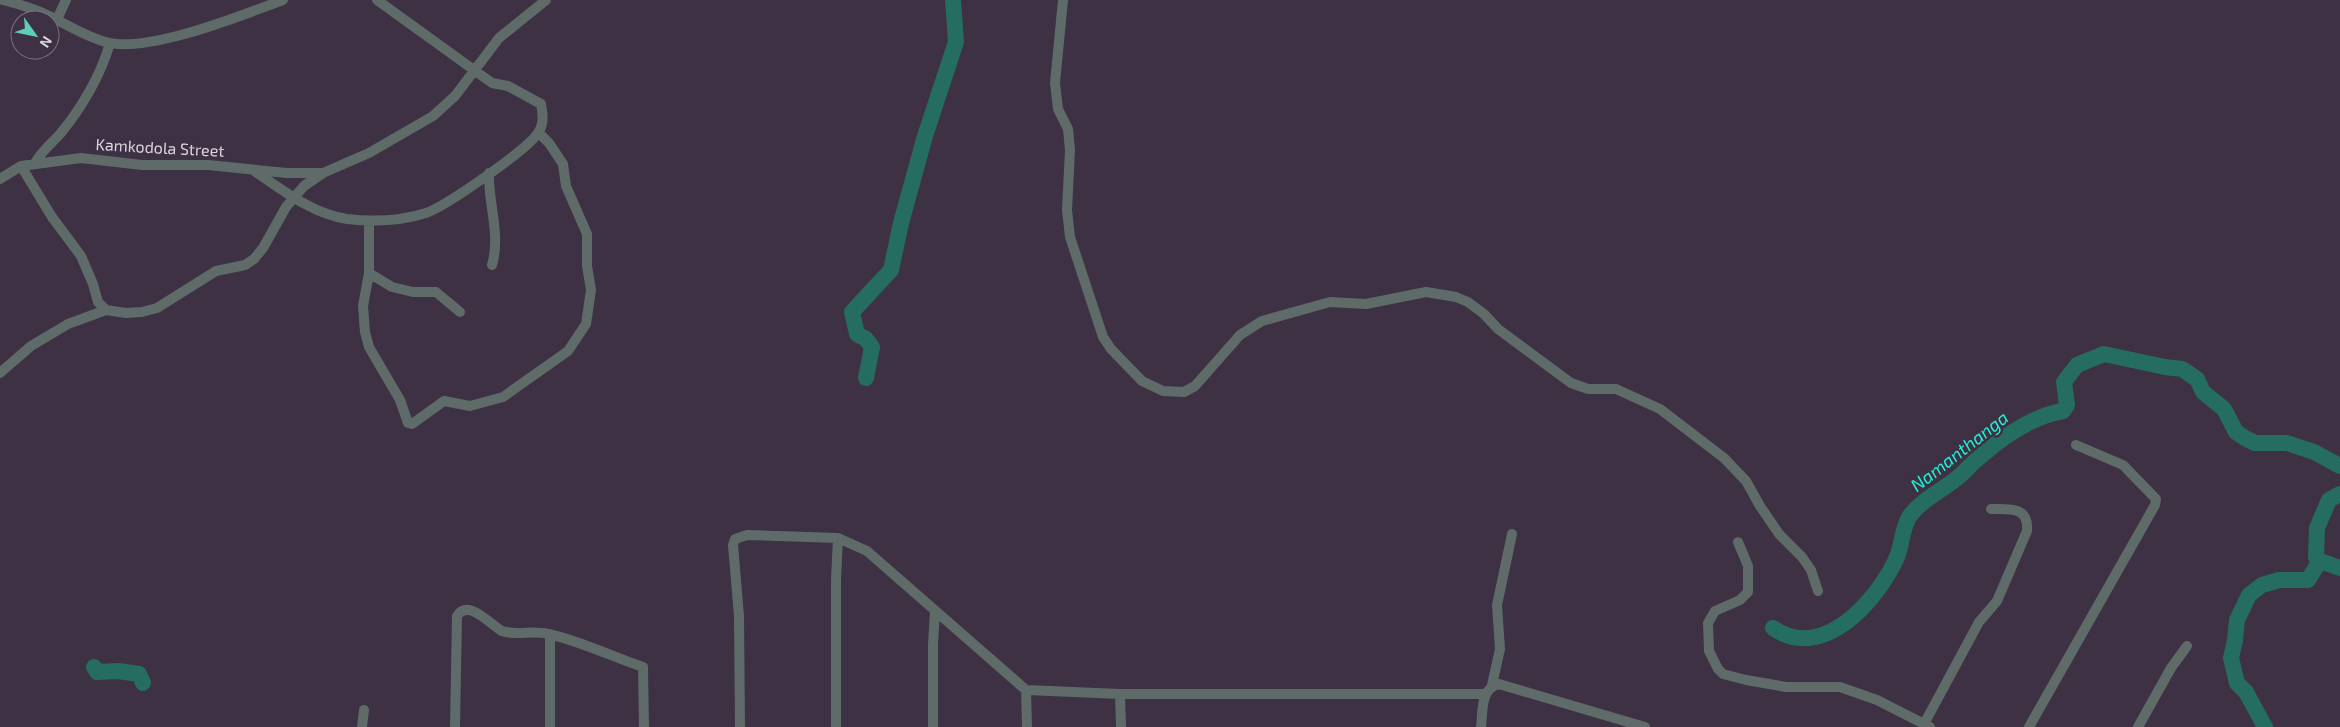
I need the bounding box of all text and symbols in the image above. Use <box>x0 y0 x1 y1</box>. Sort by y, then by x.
north arrow <box>10 10 60 60</box>
text: N <box>36 33 56 51</box>
street label: Kamkodola Street <box>95 134 225 160</box>
water label: Namanthanga <box>1906 406 2012 496</box>

